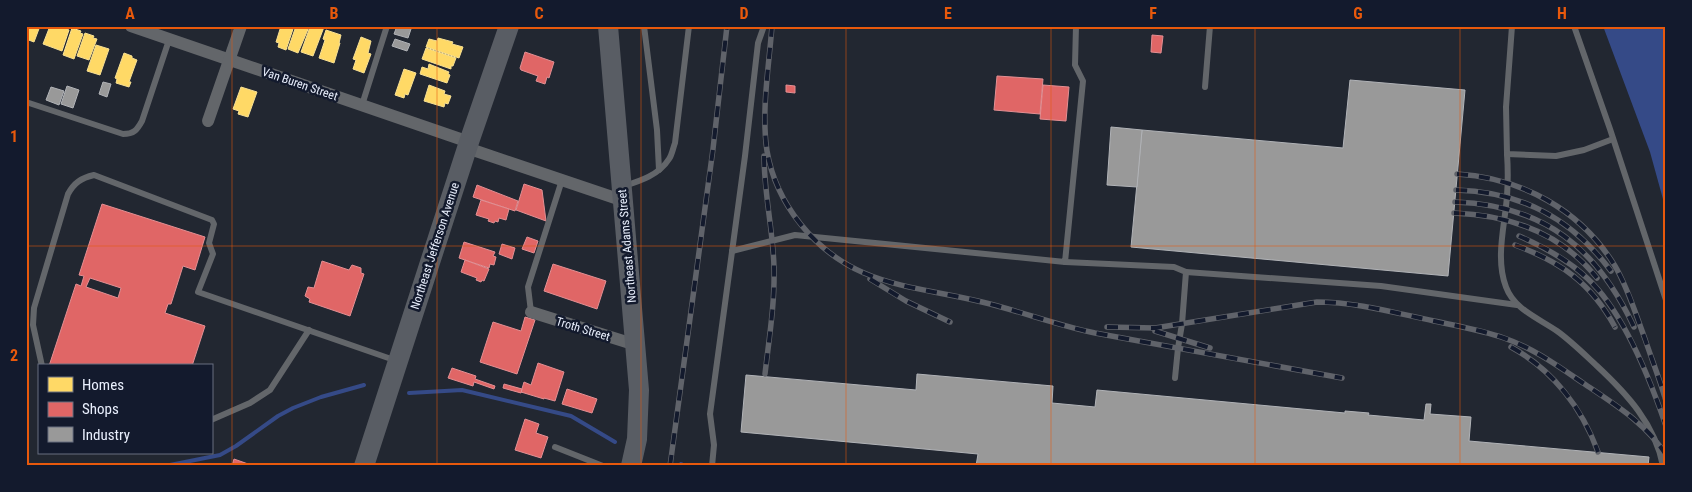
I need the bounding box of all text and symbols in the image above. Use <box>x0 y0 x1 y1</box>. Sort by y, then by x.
text: A <box>125 4 135 23</box>
text: B <box>330 4 339 23</box>
text: C <box>534 4 544 23</box>
text: D <box>739 4 749 23</box>
text: E <box>944 4 952 23</box>
text: F <box>1149 4 1157 23</box>
text: G <box>1353 4 1363 23</box>
text: H <box>1557 4 1567 23</box>
street label: Van Buren Street <box>260 65 340 104</box>
text: 1 <box>10 127 18 146</box>
street label: Northeast Jefferson Avenue <box>408 180 462 311</box>
street label: Northeast Adams Street <box>615 188 639 303</box>
street label: Troth Street <box>554 314 612 344</box>
text: 2 <box>10 346 18 365</box>
legend <box>38 364 212 454</box>
text: Homes <box>82 376 124 394</box>
text: Shops <box>82 400 119 418</box>
text: Industry <box>82 426 130 444</box>

